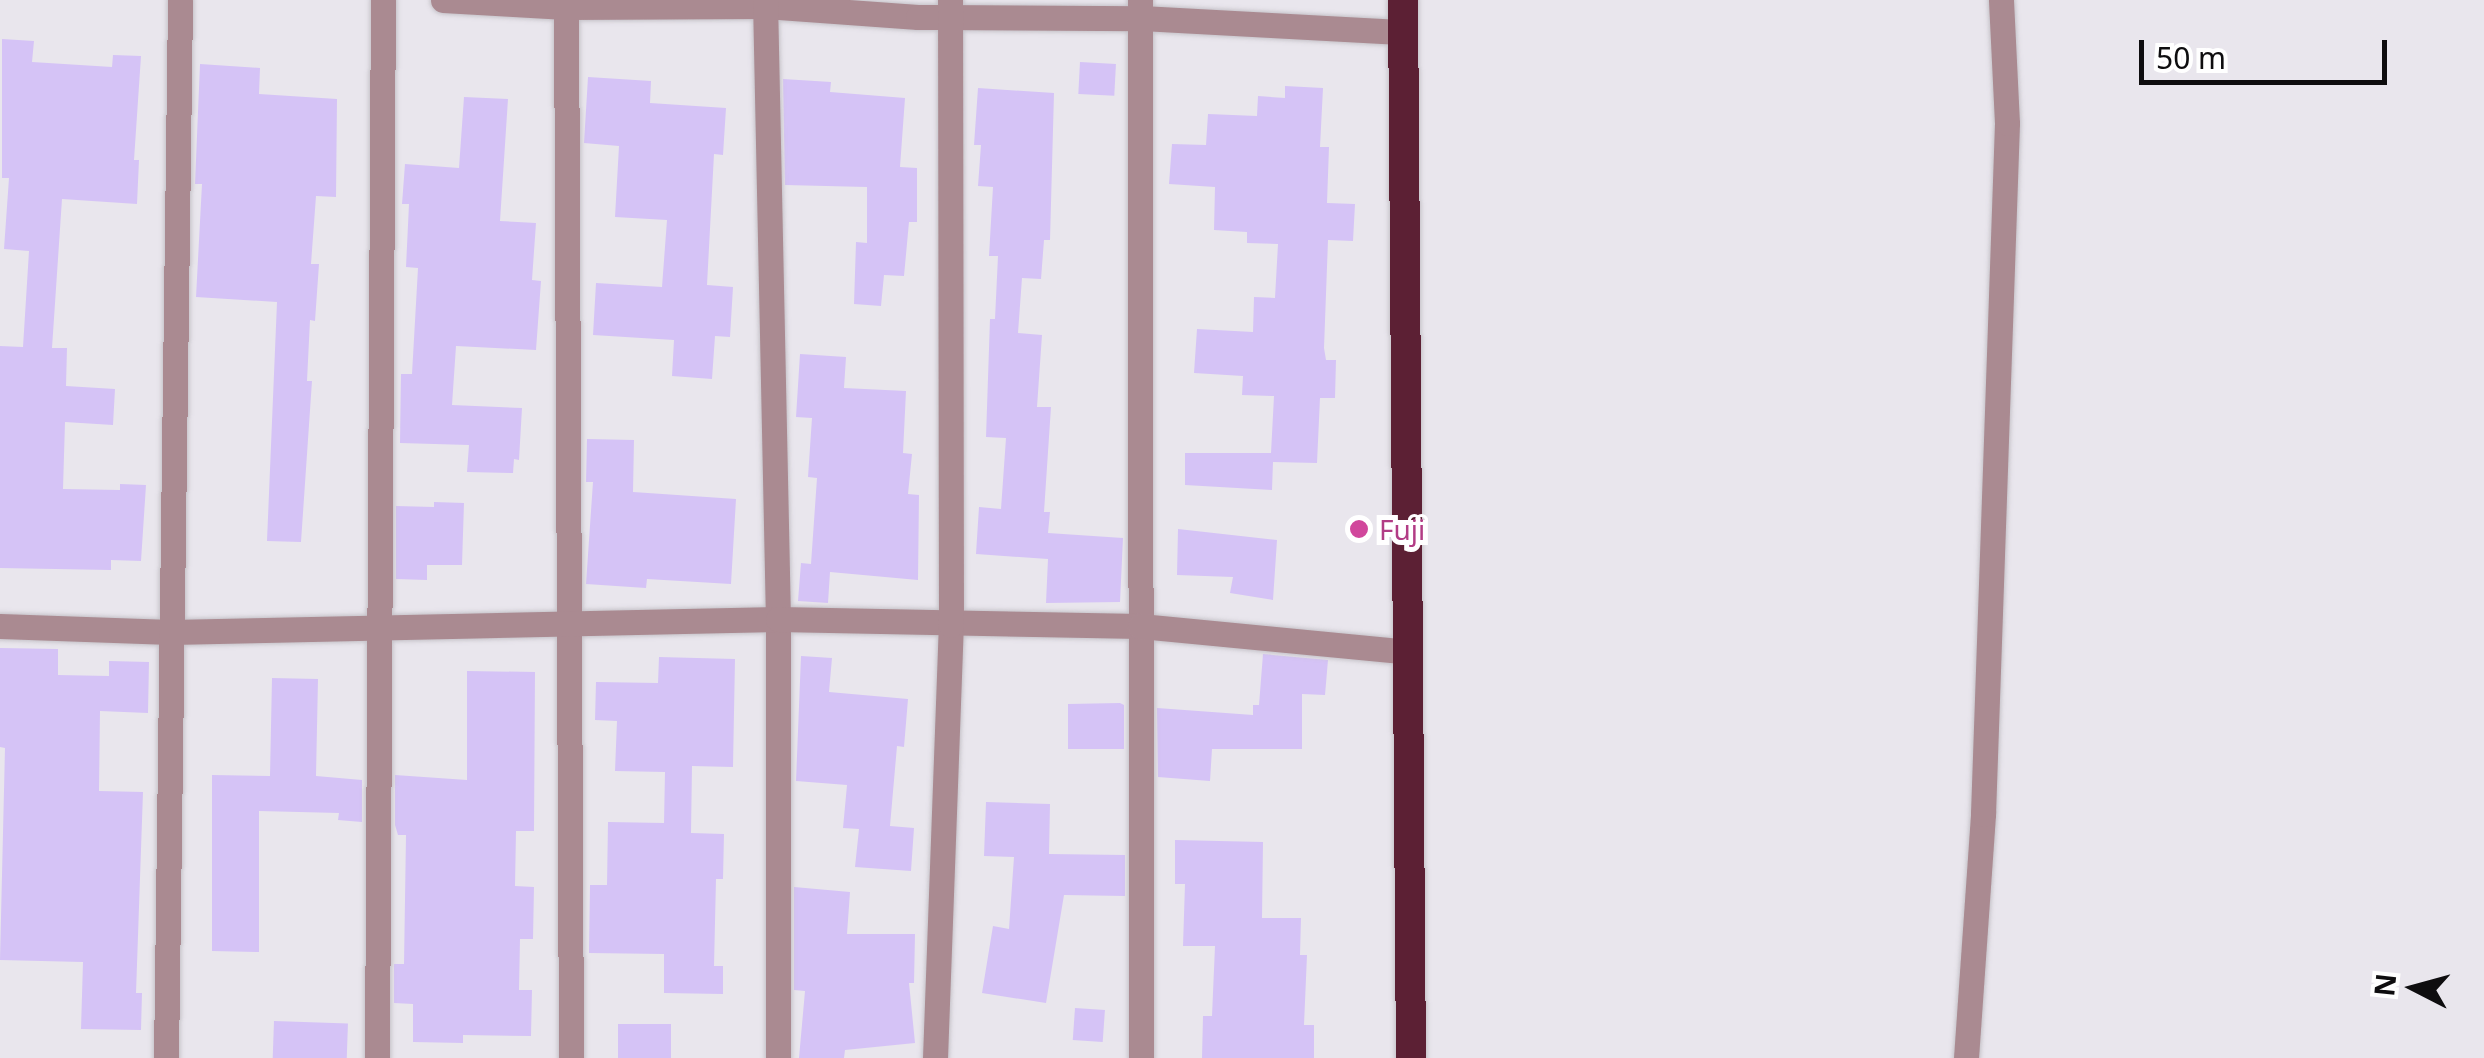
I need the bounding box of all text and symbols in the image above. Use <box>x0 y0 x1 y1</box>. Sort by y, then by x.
scale bar <box>2144 20 2392 82</box>
text: 50 m <box>2156 37 2226 78</box>
place label: Fuji <box>1379 512 1425 546</box>
marker: Fuji <box>1348 518 1370 540</box>
north arrow <box>2364 938 2464 1038</box>
text: N <box>2364 972 2404 998</box>

